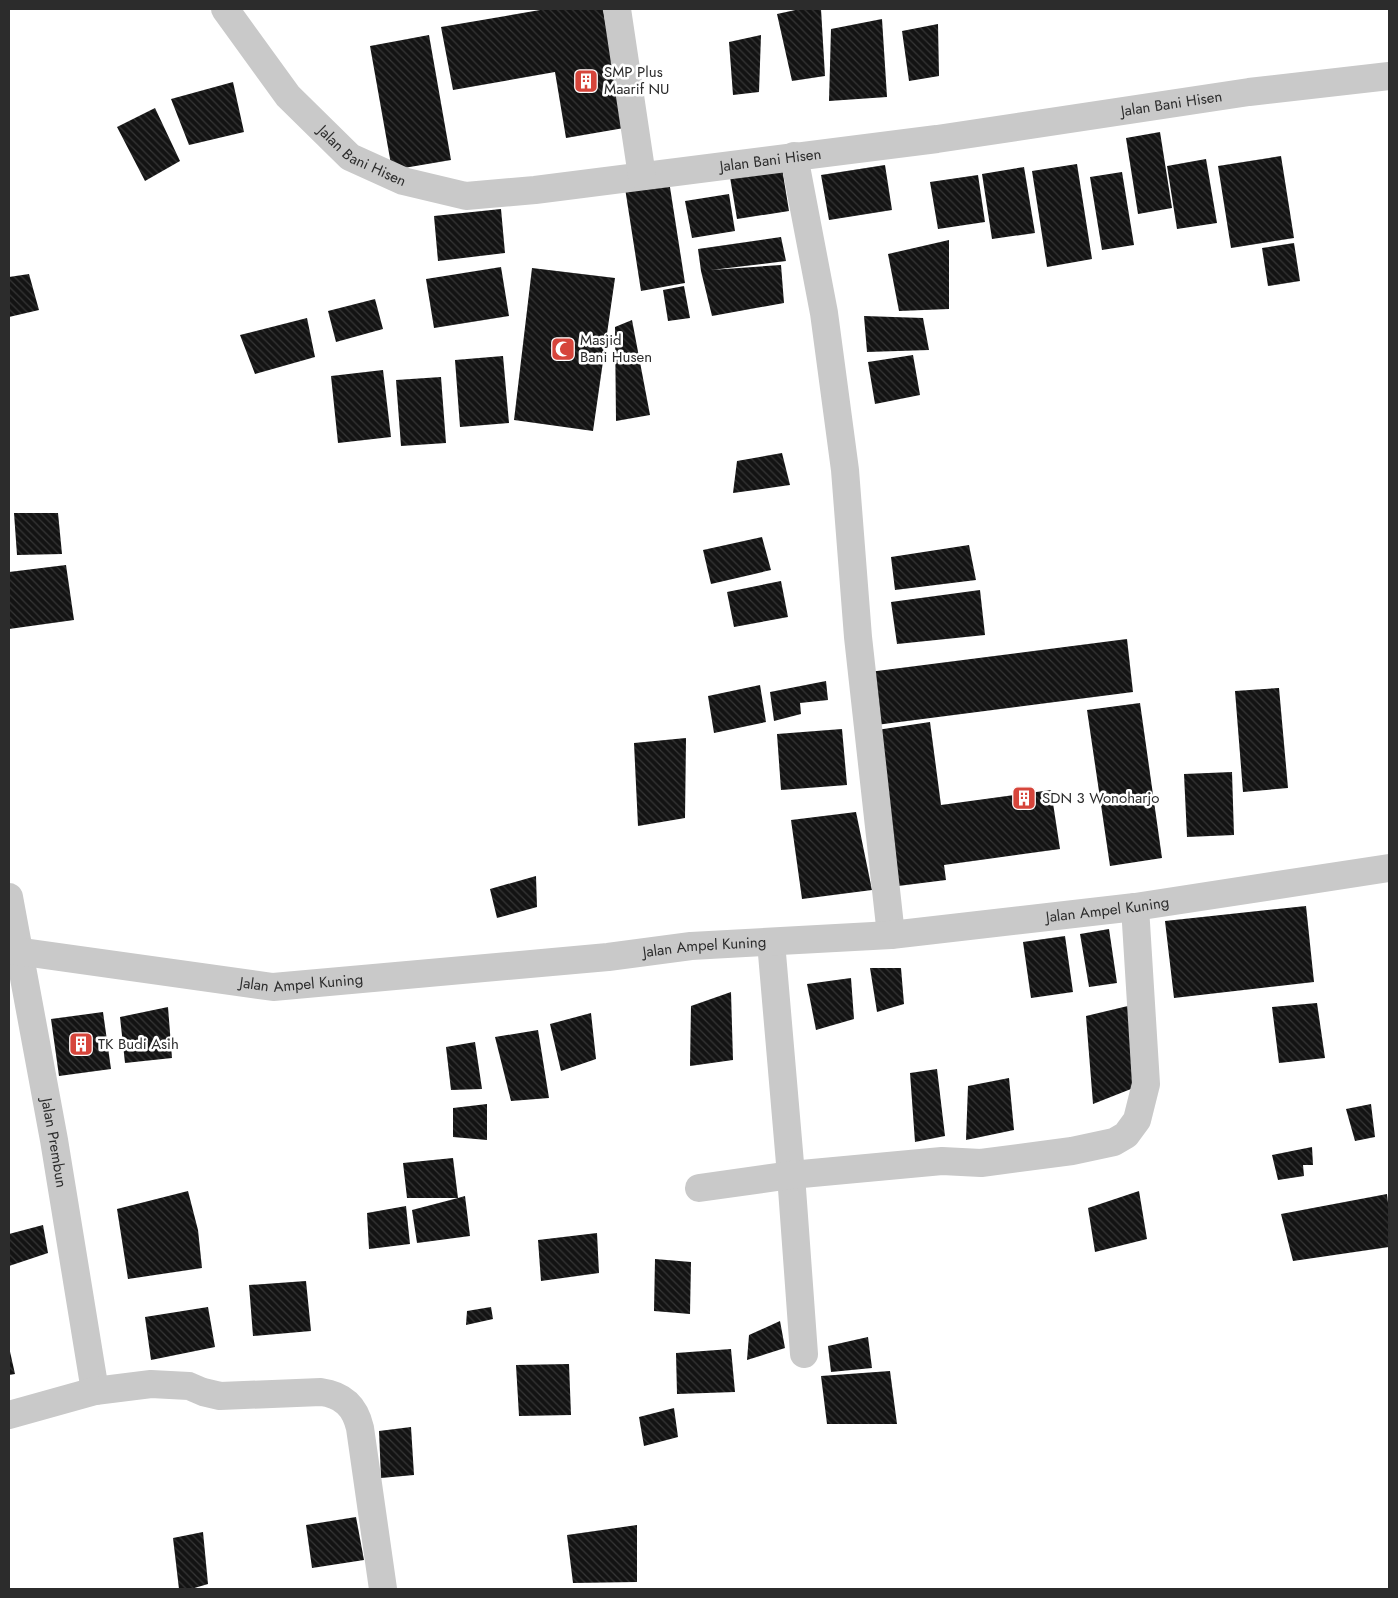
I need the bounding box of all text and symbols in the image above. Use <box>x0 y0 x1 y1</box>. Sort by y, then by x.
place label: SMP Plus Maarif NU <box>604 61 669 100</box>
building icon: SMP Plus Maarif NU <box>573 68 599 94</box>
street label: Jalan Bani Hisen <box>1117 85 1224 122</box>
street label: Jalan Bani Hisen <box>311 119 410 192</box>
street label: Jalan Bani Hisen <box>716 143 823 178</box>
place label: Masjid Bani Husen <box>580 329 652 368</box>
mosque icon: Masjid Bani Husen <box>550 336 576 362</box>
building icon: SDN 3 Wonoharjo <box>1011 785 1037 811</box>
place label: SDN 3 Wonoharjo <box>1042 787 1159 809</box>
street label: Jalan Ampel Kuning <box>1043 891 1171 928</box>
street label: Jalan Ampel Kuning <box>639 931 767 964</box>
street label: Jalan Ampel Kuning <box>236 968 364 998</box>
building icon: TK Budi Asih <box>68 1031 94 1057</box>
place label: TK Budi Asih <box>98 1033 179 1055</box>
street label: Jalan Prembun <box>35 1094 73 1189</box>

